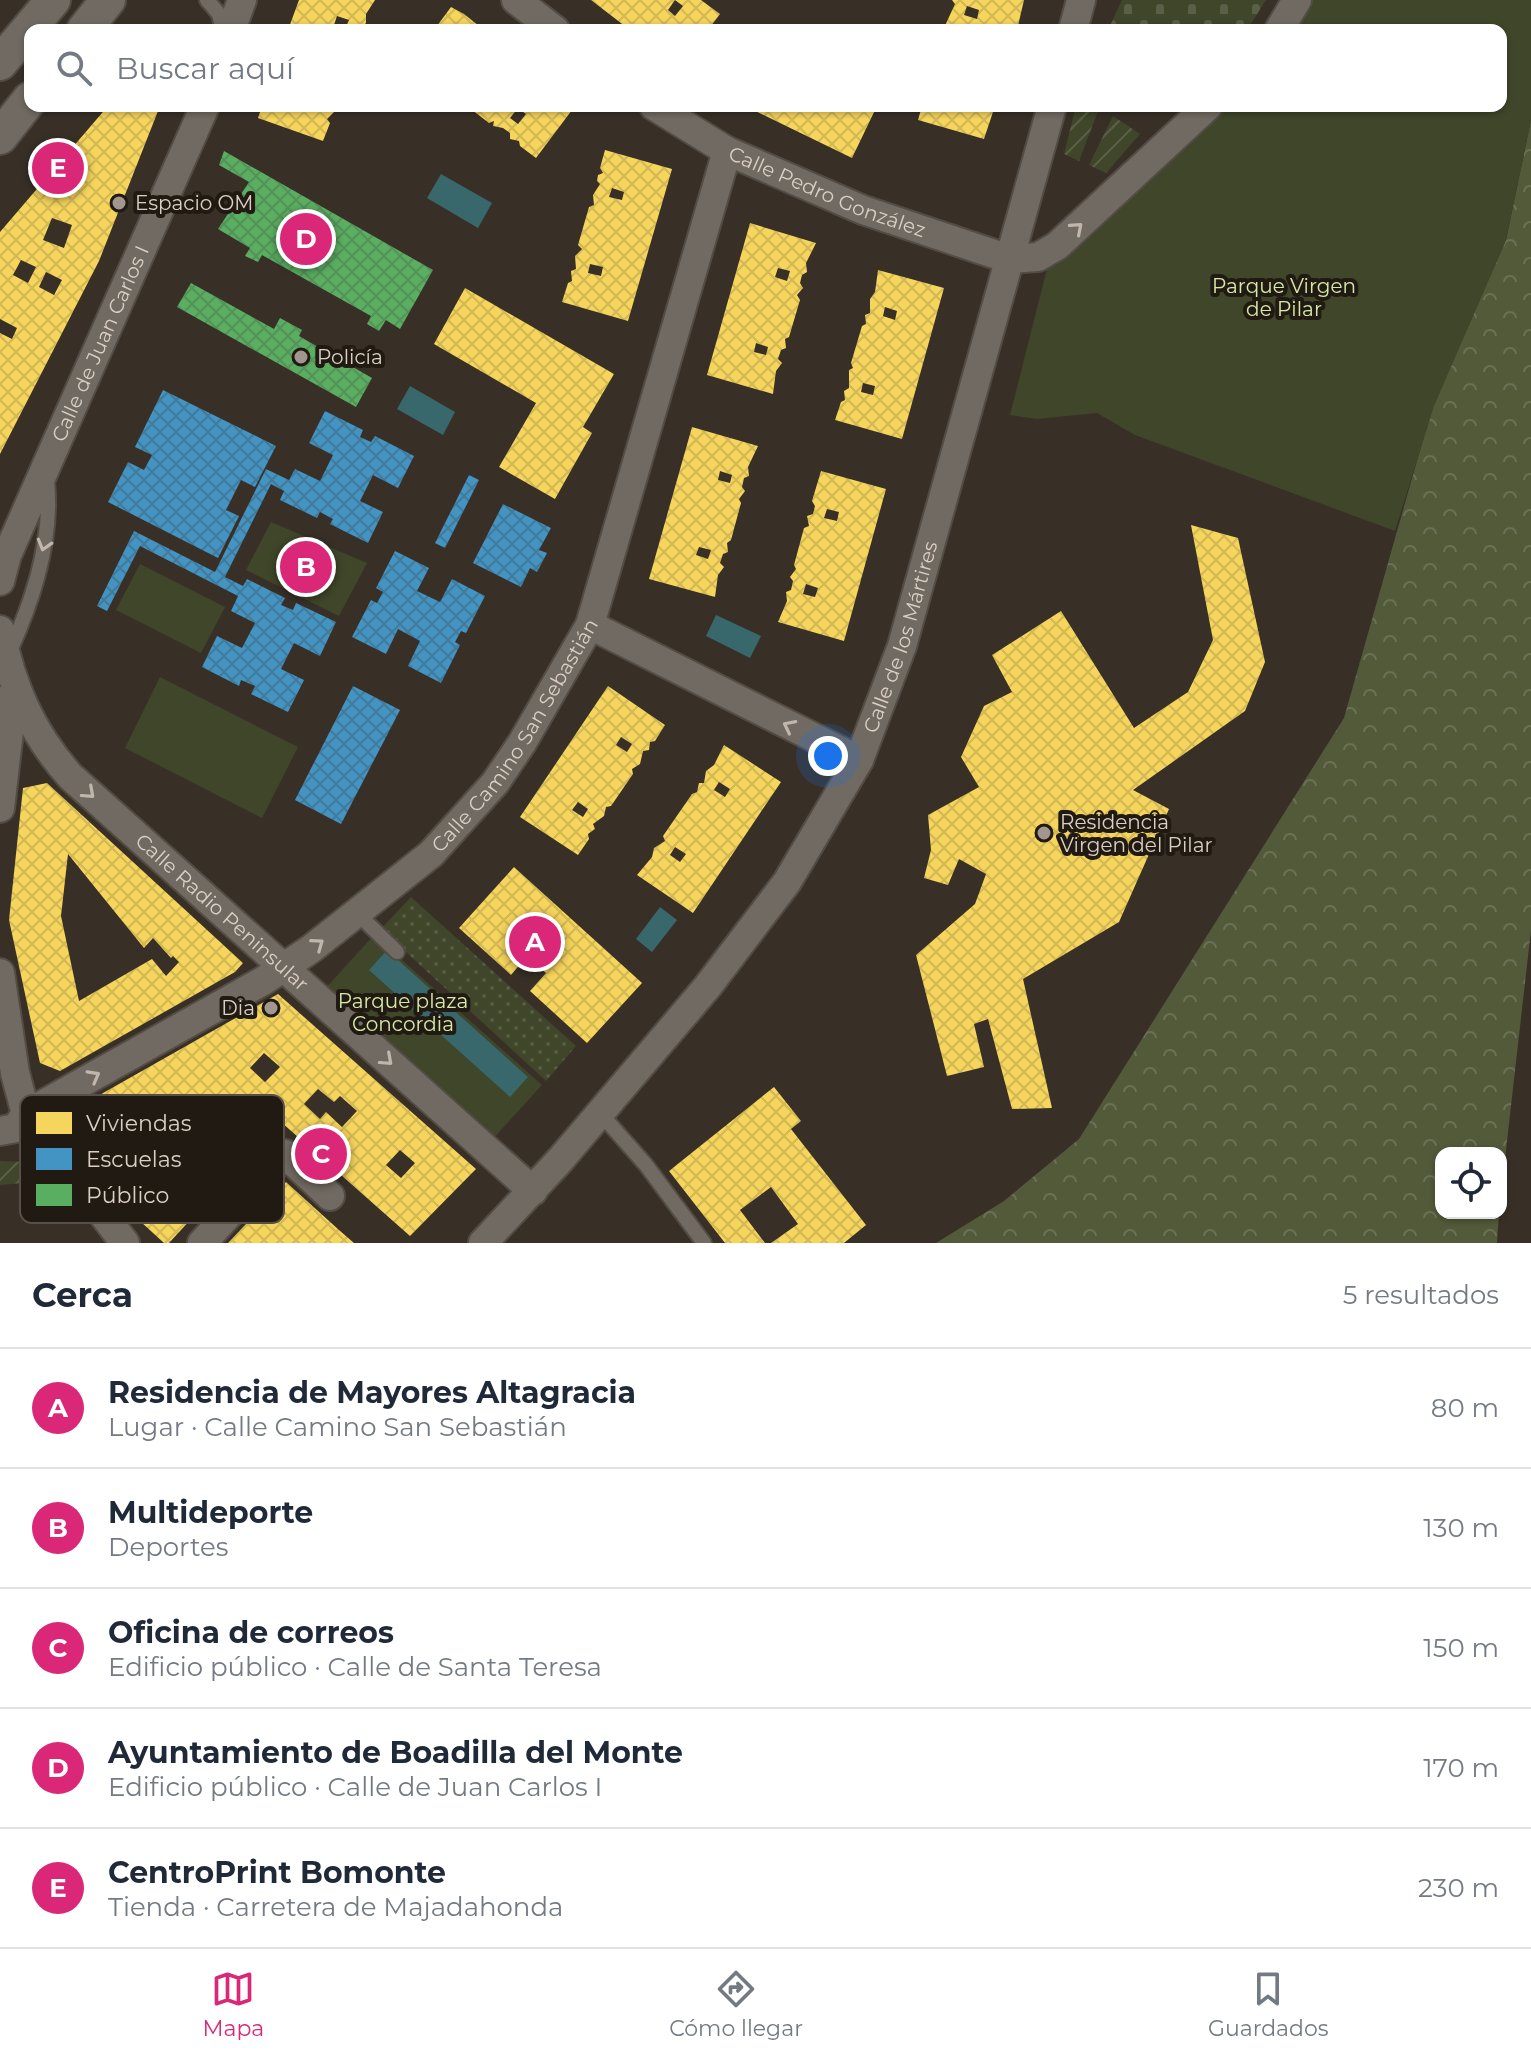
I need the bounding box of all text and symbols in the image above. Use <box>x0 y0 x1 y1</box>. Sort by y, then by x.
search box <box>24 24 1507 112</box>
icon: search <box>52 46 96 90</box>
text: Buscar aquí <box>116 50 294 87</box>
pin: E <box>32 138 84 198</box>
street label: Calle Pedro González <box>725 141 929 242</box>
place label: Espacio OM <box>135 191 253 215</box>
marker: Espacio OM <box>110 194 128 212</box>
pin: D <box>280 209 332 269</box>
one-way arrow <box>1068 224 1083 238</box>
street label: Calle de Juan Carlos I <box>47 242 154 445</box>
park label: Parque Virgen de Pilar <box>1212 274 1356 321</box>
place label: Policía <box>317 345 383 369</box>
marker: Policía <box>292 348 310 366</box>
pin: B <box>280 537 332 597</box>
one-way arrow <box>37 538 53 552</box>
street label: Calle de los Mártires <box>858 538 943 736</box>
street label: Calle Camino San Sebastián <box>426 614 603 857</box>
one-way arrow <box>783 720 798 736</box>
your location <box>808 736 848 776</box>
one-way arrow <box>79 783 94 798</box>
place label: Residencia Virgen del Pilar <box>1060 810 1213 857</box>
marker: Residencia Virgen del Pilar <box>1035 824 1053 842</box>
street label: Calle Radio Peninsular <box>131 829 313 996</box>
pin: A <box>509 912 561 972</box>
one-way arrow <box>309 939 324 954</box>
park label: Parque plaza Concordia <box>338 989 468 1036</box>
place label: Dia <box>221 996 255 1020</box>
marker: Dia <box>262 999 280 1017</box>
one-way arrow <box>378 1050 392 1065</box>
one-way arrow <box>86 1070 100 1085</box>
legend <box>20 1095 284 1223</box>
text: Viviendas <box>86 1110 192 1137</box>
pin: C <box>295 1124 347 1184</box>
text: Escuelas <box>86 1146 182 1173</box>
map controls <box>1435 1147 1507 1219</box>
button: locate <box>1435 1147 1507 1219</box>
text: Público <box>86 1182 169 1209</box>
text: Cerca <box>32 1274 133 1316</box>
text: 5 resultados <box>1343 1279 1499 1311</box>
text: Residencia de Mayores Altagracia <box>108 1374 636 1411</box>
text: A <box>48 1392 68 1424</box>
text: 80 m <box>1431 1392 1499 1424</box>
text: Lugar · Calle Camino San Sebastián <box>108 1411 567 1443</box>
text: Multideporte <box>108 1494 313 1531</box>
text: B <box>48 1512 68 1544</box>
text: 130 m <box>1423 1512 1499 1544</box>
text: Deportes <box>108 1531 228 1563</box>
text: Oficina de correos <box>108 1614 394 1651</box>
text: C <box>49 1632 67 1664</box>
text: 150 m <box>1423 1632 1499 1664</box>
text: Edificio público · Calle de Santa Teresa <box>108 1651 602 1683</box>
text: Ayuntamiento de Boadilla del Monte <box>108 1734 683 1771</box>
text: D <box>47 1752 69 1784</box>
text: 170 m <box>1423 1752 1499 1784</box>
text: Edificio público · Calle de Juan Carlos I <box>108 1771 602 1803</box>
text: CentroPrint Bomonte <box>108 1854 446 1891</box>
text: E <box>49 1872 67 1904</box>
text: 230 m <box>1418 1872 1499 1904</box>
text: Tienda · Carretera de Majadahonda <box>108 1891 563 1923</box>
tab: Mapa <box>202 1967 264 2042</box>
tab: Cómo llegar <box>669 1967 803 2042</box>
tab: Guardados <box>1208 1967 1329 2042</box>

